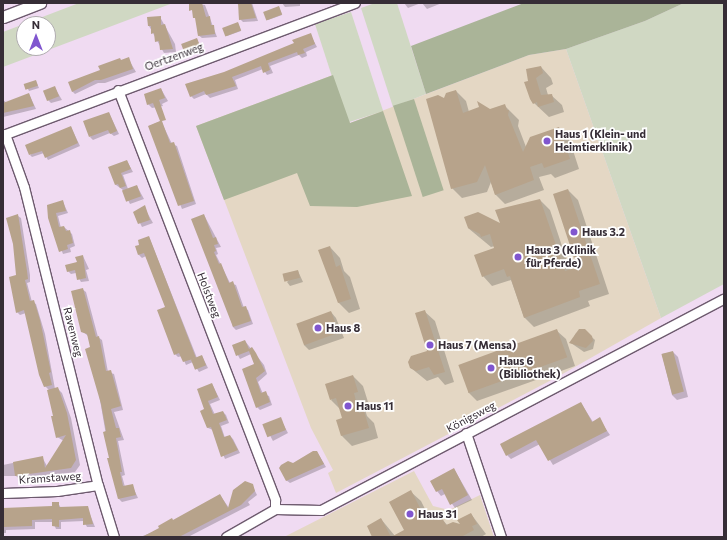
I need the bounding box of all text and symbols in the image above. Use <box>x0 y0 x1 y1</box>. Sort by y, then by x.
north arrow <box>16 16 56 56</box>
text: N <box>32 18 40 31</box>
street label: Oertzenweg <box>143 40 205 74</box>
place label: Haus 1 (Klein- und Heimtierklinik) <box>555 128 646 154</box>
marker: Haus 1 (Klein- und Heimtierklinik) <box>542 136 552 146</box>
place label: Haus 3.2 <box>582 225 625 239</box>
marker: Haus 3.2 <box>569 227 579 237</box>
place label: Haus 3 (Klinik für Pferde) <box>526 244 596 270</box>
marker: Haus 3 (Klinik für Pferde) <box>513 252 523 262</box>
street label: Holstweg <box>194 270 224 320</box>
street label: Ravenweg <box>60 306 86 358</box>
place label: Haus 8 <box>326 321 360 335</box>
marker: Haus 8 <box>313 323 323 333</box>
place label: Haus 7 (Mensa) <box>438 338 516 352</box>
marker: Haus 7 (Mensa) <box>425 340 435 350</box>
place label: Haus 6 (Bibliothek) <box>499 355 561 381</box>
marker: Haus 6 (Bibliothek) <box>486 363 496 373</box>
place label: Haus 11 <box>356 399 394 413</box>
street label: Königsweg <box>444 399 498 435</box>
marker: Haus 11 <box>343 401 353 411</box>
street label: Kramstaweg <box>18 469 82 487</box>
place label: Haus 31 <box>418 507 457 521</box>
marker: Haus 31 <box>405 509 415 519</box>

